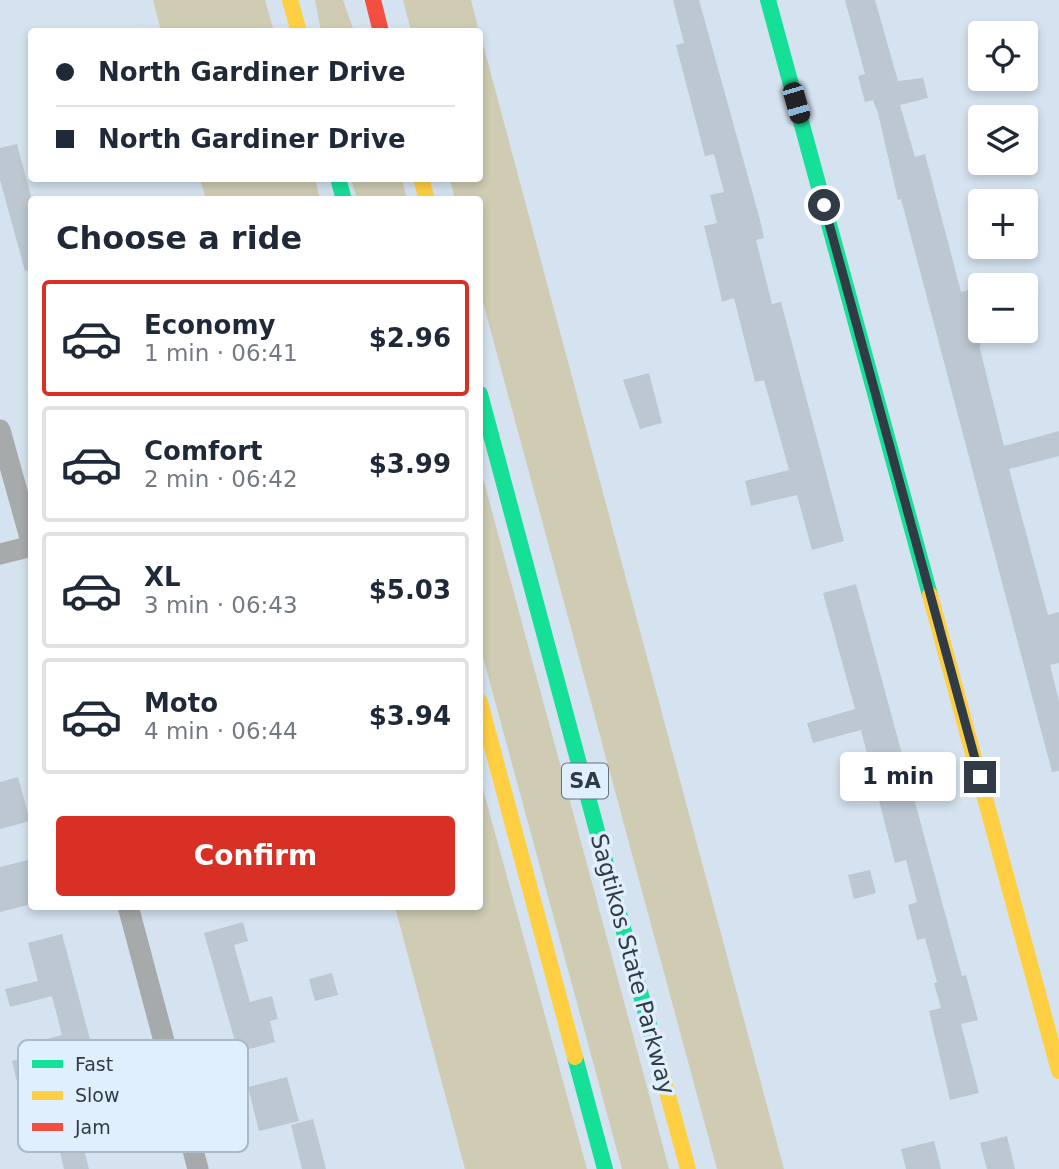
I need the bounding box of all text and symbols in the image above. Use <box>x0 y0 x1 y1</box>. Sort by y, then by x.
map controls <box>968 21 1038 343</box>
button: locate <box>968 21 1038 91</box>
text: North Gardiner Drive <box>98 57 406 87</box>
car <box>781 80 812 126</box>
button: layers <box>968 105 1038 175</box>
text: North Gardiner Drive <box>98 124 406 154</box>
route start <box>808 189 840 221</box>
button: + <box>968 189 1038 259</box>
text: Choose a ride <box>56 219 302 257</box>
button: − <box>968 273 1038 343</box>
icon: car <box>60 307 123 370</box>
text: Economy <box>144 310 275 340</box>
text: $2.96 <box>369 323 451 353</box>
text: 1 min · 06:41 <box>144 340 298 366</box>
icon: car <box>60 433 123 496</box>
text: Comfort <box>144 436 262 466</box>
text: $3.99 <box>369 449 451 479</box>
text: 2 min · 06:42 <box>144 466 298 492</box>
icon: car <box>60 559 123 622</box>
text: XL <box>144 562 181 592</box>
text: $5.03 <box>369 575 451 605</box>
text: 3 min · 06:43 <box>144 592 298 618</box>
icon: car <box>60 685 123 748</box>
text: Moto <box>144 688 218 718</box>
text: $3.94 <box>369 701 451 731</box>
text: 4 min · 06:44 <box>144 718 298 744</box>
callout: 1 min <box>840 752 956 802</box>
route end <box>964 761 996 793</box>
text: 1 min <box>862 763 934 789</box>
road number: SA <box>562 764 608 798</box>
button: Confirm <box>56 816 455 896</box>
street label: Sagtikos State Parkway <box>586 831 680 1097</box>
legend <box>18 1040 248 1152</box>
text: Fast <box>75 1053 113 1075</box>
text: Slow <box>75 1084 120 1106</box>
text: Jam <box>74 1116 111 1138</box>

